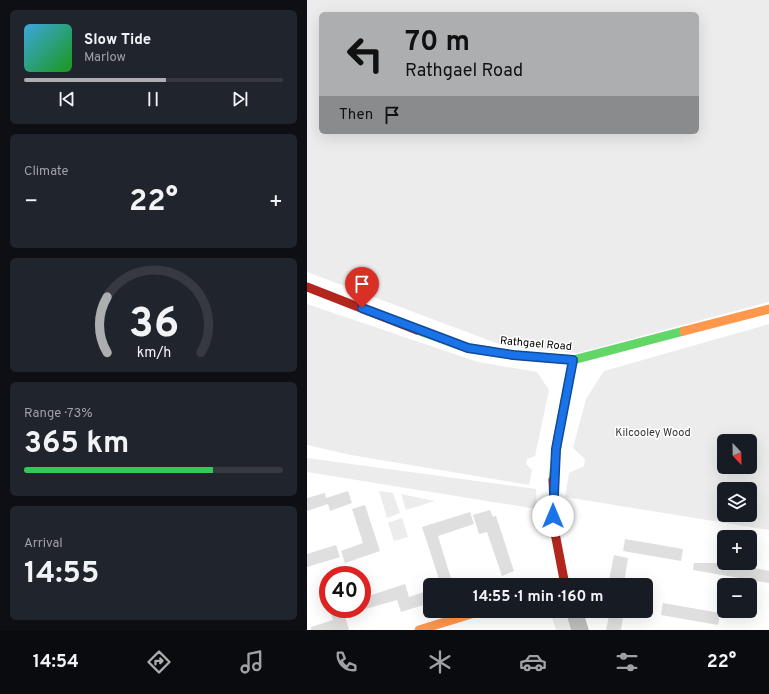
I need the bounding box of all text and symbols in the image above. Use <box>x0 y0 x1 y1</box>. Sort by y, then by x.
text: 70 m <box>405 25 470 61</box>
icon: left <box>339 28 391 80</box>
text: Slow Tide <box>84 31 151 50</box>
text: Marlow <box>84 50 126 66</box>
text: Rathgael Road <box>405 60 523 83</box>
icon: previous <box>56 88 78 110</box>
icon: pause <box>142 88 164 110</box>
icon: next <box>229 88 251 110</box>
icon: arrive <box>381 104 403 126</box>
text: Then <box>339 106 373 125</box>
text: Climate <box>24 164 69 180</box>
text: 22° <box>129 184 178 221</box>
text: − <box>24 189 38 216</box>
text: + <box>269 189 283 216</box>
pin <box>345 267 379 308</box>
icon: arrive <box>351 273 373 295</box>
text: 36 <box>128 299 179 352</box>
street label: Rathgael Road <box>499 334 572 354</box>
text: km/h <box>136 344 171 362</box>
text: Range · 73% <box>24 406 93 422</box>
text: 365 km <box>24 426 129 463</box>
park label: Kilcooley Wood <box>615 426 691 440</box>
north arrow <box>717 434 757 474</box>
map controls <box>717 434 757 618</box>
button: layers <box>717 482 757 522</box>
position arrow <box>532 495 574 537</box>
button: + <box>717 530 757 570</box>
text: Arrival <box>24 536 63 552</box>
text: 14:55 <box>24 556 99 593</box>
speed limit sign: 40 <box>319 566 371 618</box>
button: − <box>717 578 757 618</box>
text: 14:55 · 1 min · 160 m <box>473 588 603 607</box>
icon: directions <box>145 648 173 676</box>
icon: music <box>238 648 266 676</box>
icon: phone <box>332 648 360 676</box>
icon: climate <box>426 648 454 676</box>
icon: car <box>519 648 547 676</box>
icon: filters <box>613 648 641 676</box>
text: 14:54 <box>33 651 79 674</box>
text: 22° <box>707 651 736 674</box>

